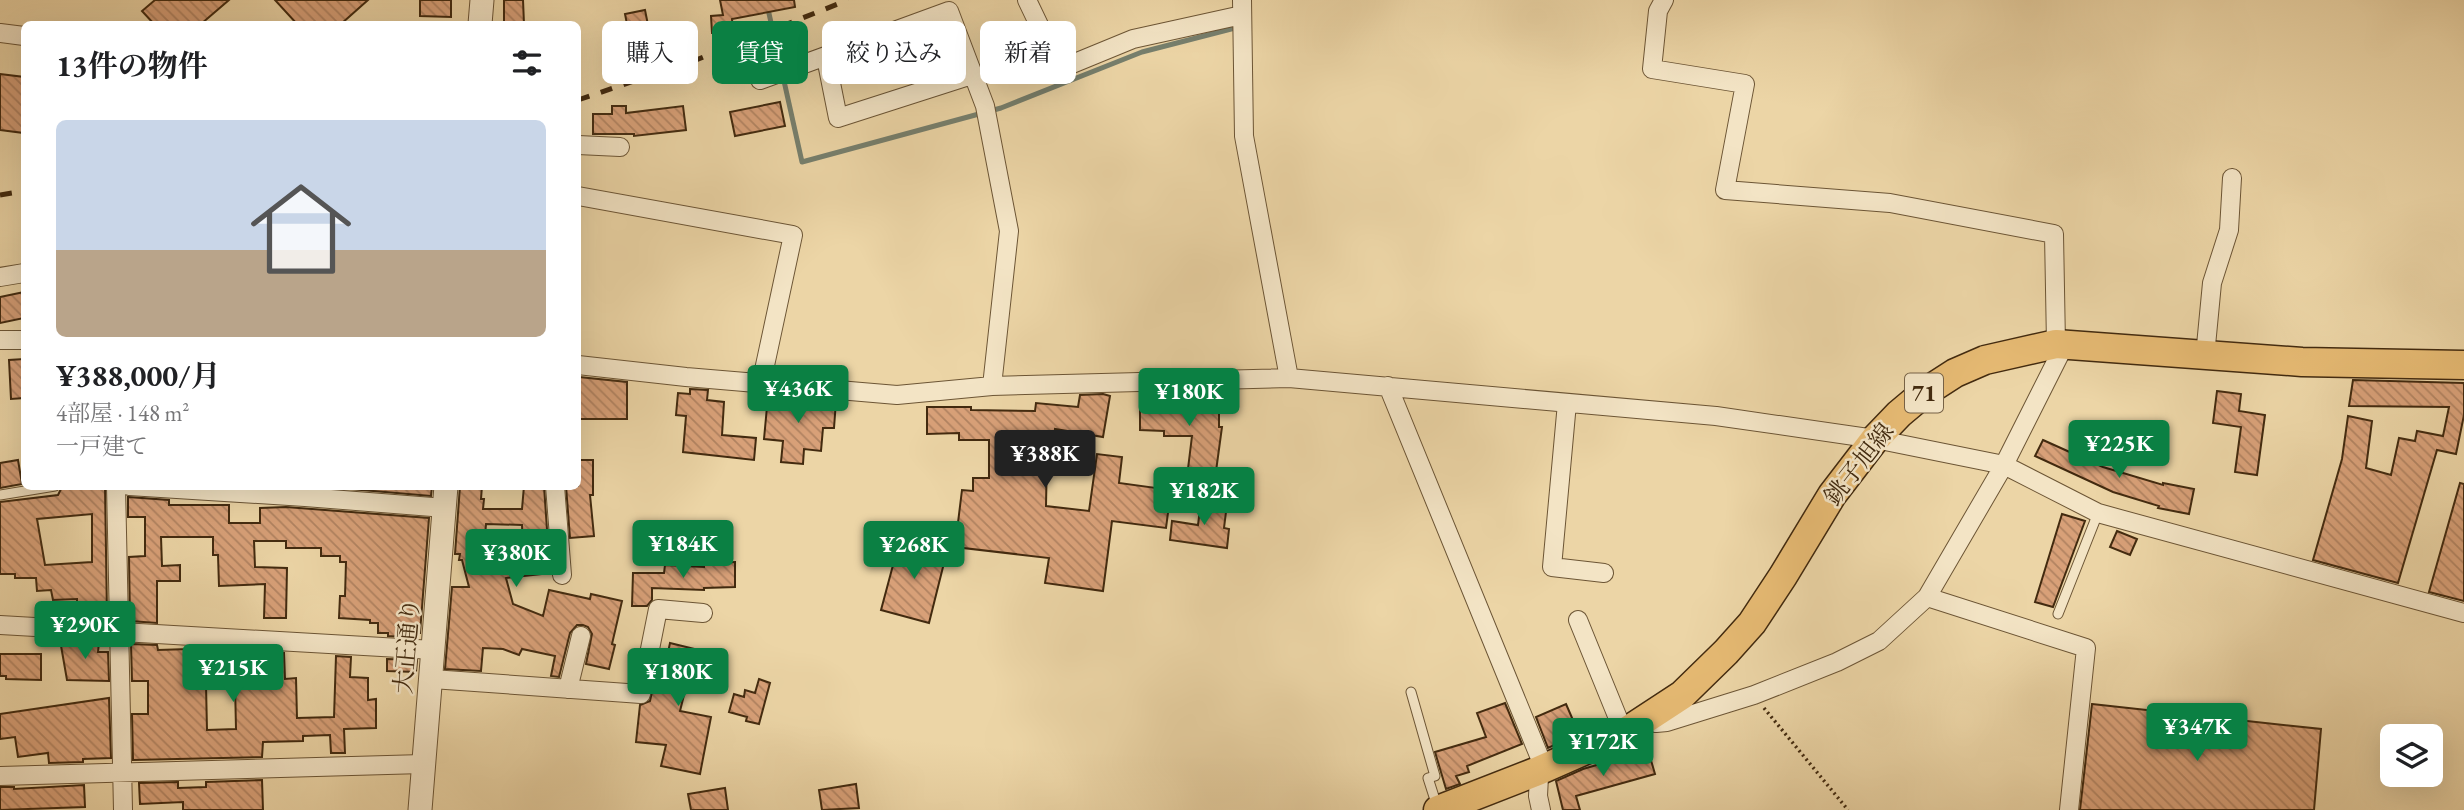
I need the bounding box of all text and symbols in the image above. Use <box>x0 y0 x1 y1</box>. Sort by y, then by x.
chip: 購入 <box>602 21 698 84</box>
chip: 賃貸 <box>712 21 808 84</box>
chip: 絞り込み <box>822 21 966 84</box>
chip: 新着 <box>980 21 1076 84</box>
icon: filters <box>508 44 546 82</box>
text: 13件の物件 <box>56 46 208 85</box>
icon: home <box>238 166 364 292</box>
text: ¥388,000/月 <box>56 356 220 395</box>
pin: ¥436K <box>749 366 847 425</box>
pin: ¥180K <box>1140 368 1238 428</box>
text: ¥436K <box>763 373 833 403</box>
road number: 71 <box>1905 374 1943 412</box>
text: ¥180K <box>1154 376 1224 406</box>
text: 4部屋 · 148 m² <box>56 398 189 428</box>
street label: 銚子旭線 <box>1817 416 1900 511</box>
pin: ¥225K <box>2070 420 2168 480</box>
text: ¥225K <box>2084 428 2154 458</box>
pin: ¥388K <box>996 430 1094 490</box>
text: 一戸建て <box>56 431 148 461</box>
text: ¥388K <box>1010 438 1080 468</box>
pin: ¥182K <box>1155 468 1253 527</box>
text: ¥182K <box>1169 475 1239 505</box>
pin: ¥184K <box>634 520 732 580</box>
pin: ¥268K <box>865 522 963 581</box>
text: ¥184K <box>648 528 718 558</box>
text: ¥268K <box>879 529 949 559</box>
pin: ¥380K <box>467 530 565 589</box>
text: ¥380K <box>481 537 551 567</box>
street label: 大正通り <box>387 597 426 695</box>
pin: ¥290K <box>36 602 134 661</box>
text: ¥290K <box>50 609 120 639</box>
pin: ¥215K <box>184 644 282 704</box>
pin: ¥180K <box>629 648 727 708</box>
text: ¥215K <box>198 652 268 682</box>
text: ¥180K <box>643 656 713 686</box>
pin: ¥347K <box>2148 704 2246 763</box>
text: ¥347K <box>2162 711 2232 741</box>
pin: ¥172K <box>1554 718 1652 778</box>
map controls <box>2380 724 2443 787</box>
button: layers <box>2380 724 2443 787</box>
text: ¥172K <box>1568 726 1638 756</box>

